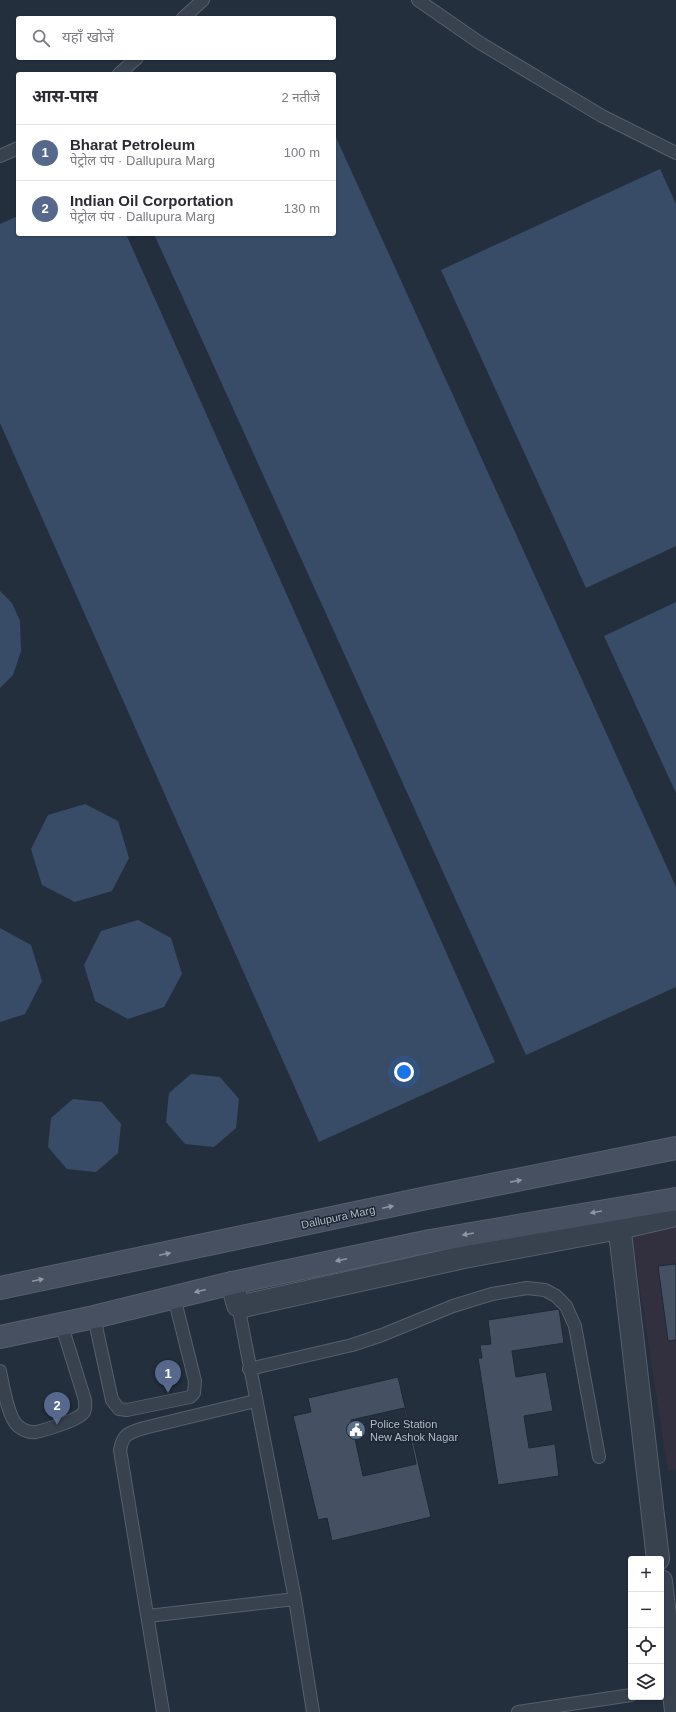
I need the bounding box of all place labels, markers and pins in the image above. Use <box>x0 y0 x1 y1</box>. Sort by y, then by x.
pin: 1 <box>155 1360 181 1393</box>
pin: 2 <box>44 1392 70 1425</box>
place label: Police Station New Ashok Nagar <box>370 1418 458 1443</box>
public building icon: Police Station New Ashok Nagar <box>345 1419 367 1441</box>

